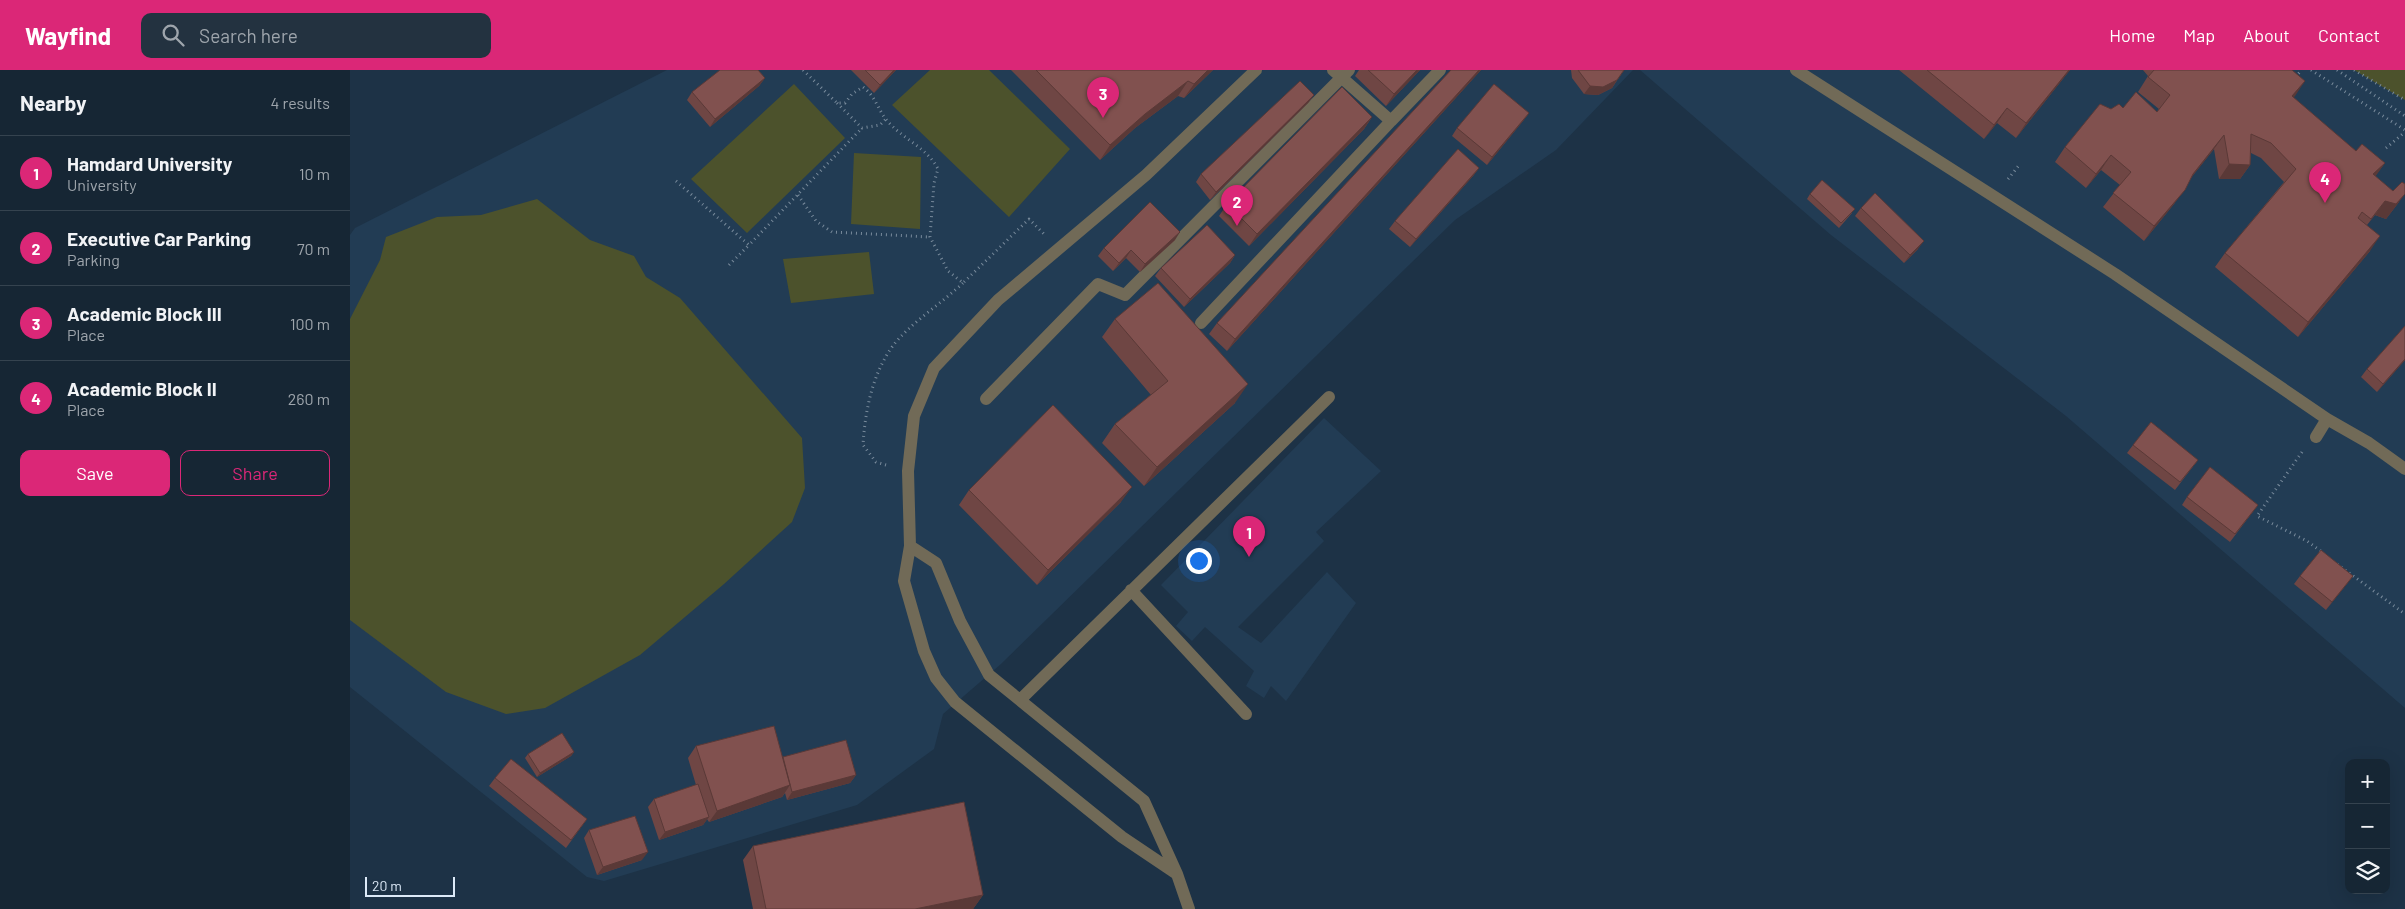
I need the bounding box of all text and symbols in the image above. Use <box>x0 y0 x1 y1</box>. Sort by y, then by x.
search box <box>141 13 491 58</box>
text: Wayfind <box>25 21 111 50</box>
icon: search <box>159 21 187 49</box>
text: Search here <box>199 24 298 47</box>
text: Home <box>2109 24 2155 46</box>
text: Map <box>2183 24 2215 46</box>
text: About <box>2243 24 2290 46</box>
text: Contact <box>2318 24 2380 46</box>
pin: 3 <box>1087 77 1119 118</box>
text: Nearby <box>20 90 86 115</box>
text: 4 results <box>270 93 330 112</box>
text: Hamdard University <box>67 152 232 175</box>
pin: 4 <box>2309 162 2341 203</box>
text: 1 <box>33 164 39 183</box>
text: 10 m <box>299 164 330 183</box>
text: University <box>67 175 137 194</box>
pin: 2 <box>1221 185 1253 226</box>
text: Executive Car Parking <box>67 227 251 250</box>
text: 2 <box>32 239 40 258</box>
text: 70 m <box>297 239 330 258</box>
text: Parking <box>67 250 120 269</box>
text: Academic Block III <box>67 302 222 325</box>
text: 3 <box>32 314 40 333</box>
text: 100 m <box>290 314 330 333</box>
text: Place <box>67 325 105 344</box>
text: Academic Block II <box>67 377 217 400</box>
text: 4 <box>31 389 41 408</box>
text: 260 m <box>288 389 330 408</box>
text: Place <box>67 400 105 419</box>
button: Save <box>20 450 170 496</box>
button: Share <box>180 450 330 496</box>
pin: 1 <box>1233 516 1265 557</box>
your location <box>1186 548 1212 574</box>
map controls <box>2345 759 2390 894</box>
button: + <box>2345 759 2390 804</box>
button: − <box>2345 804 2390 849</box>
button: layers <box>2345 849 2390 894</box>
scale bar <box>365 874 455 897</box>
text: 20 m <box>372 877 402 894</box>

